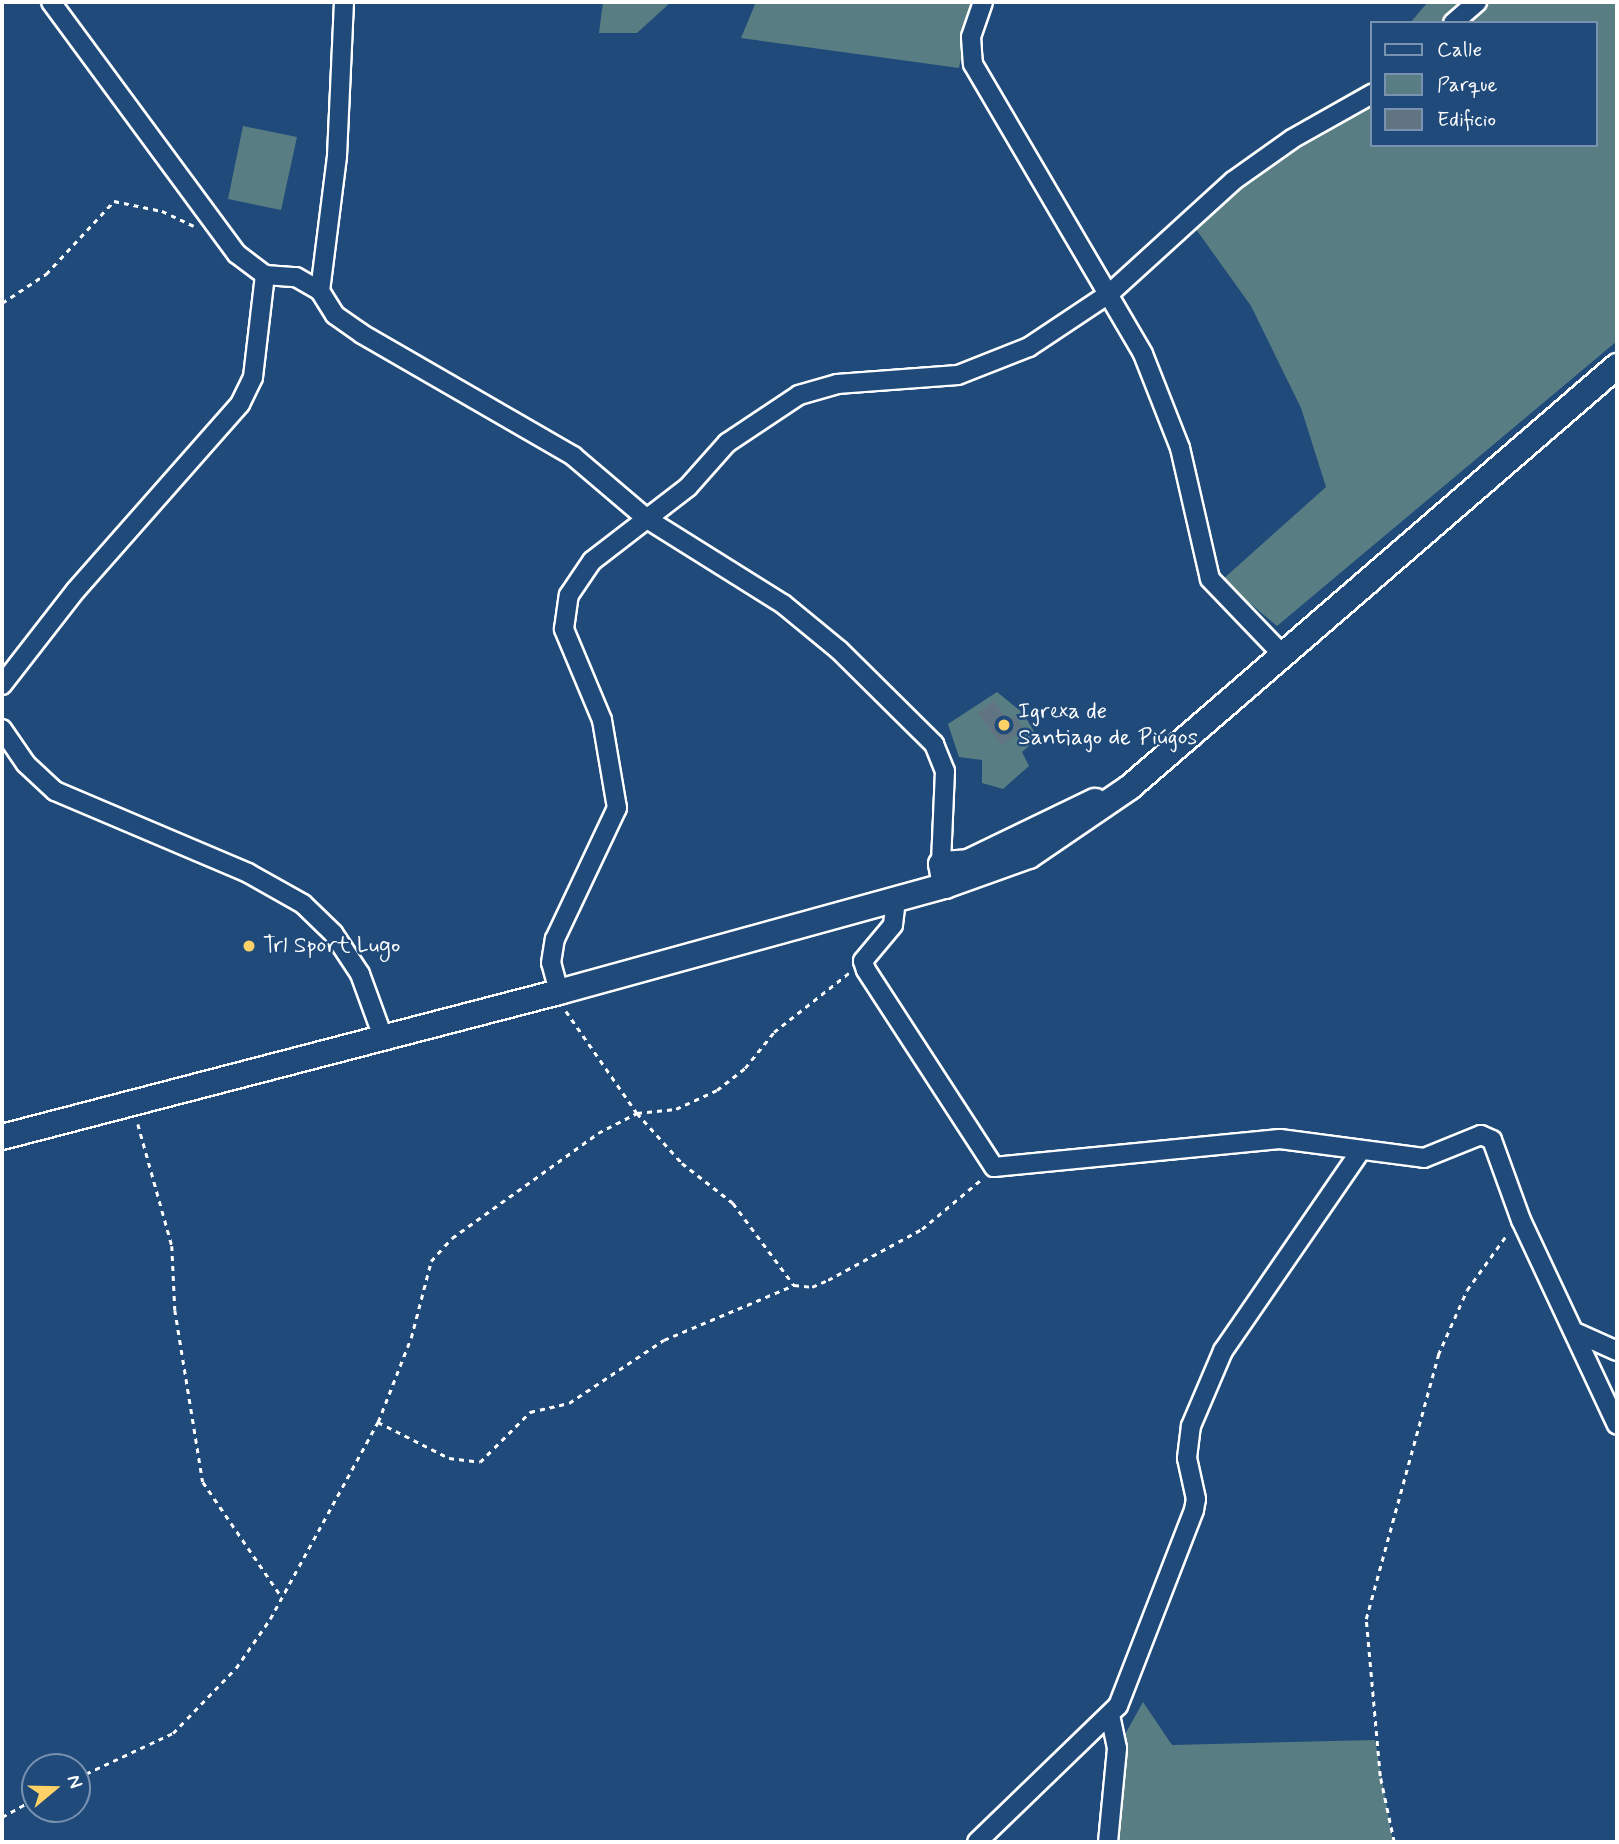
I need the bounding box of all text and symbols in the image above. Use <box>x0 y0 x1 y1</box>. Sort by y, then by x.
legend <box>1370 21 1598 147</box>
text: Calle <box>1437 36 1482 64</box>
text: Parque <box>1437 71 1497 99</box>
text: Edificio <box>1437 106 1496 134</box>
place label: Igrexa de Santiago de Piúgos <box>1018 698 1195 752</box>
marker: Igrexa de Santiago de Piúgos <box>996 717 1012 733</box>
place label: Trl Sport Lugo <box>263 932 400 960</box>
marker: Trl Sport Lugo <box>241 938 257 954</box>
north arrow <box>21 1753 91 1823</box>
text: N <box>61 1772 88 1792</box>

